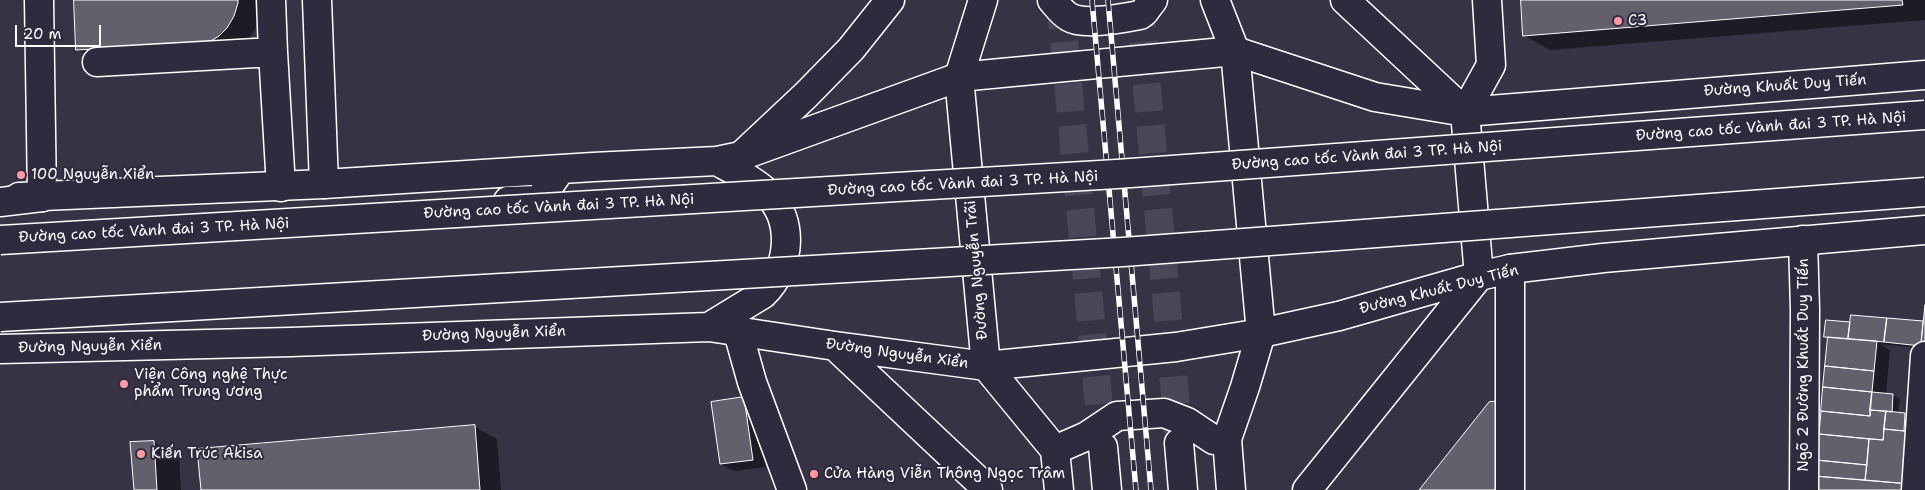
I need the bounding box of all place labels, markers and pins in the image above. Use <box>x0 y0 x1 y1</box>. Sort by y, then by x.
place label: C3 <box>1628 12 1647 30</box>
marker: C3 <box>1612 15 1624 27</box>
place label: 100 Nguyễn Xiển <box>31 166 154 184</box>
marker: 100 Nguyễn Xiển <box>15 169 27 181</box>
place label: Viện Công nghệ Thực phẩm Trung ương <box>134 366 288 401</box>
marker: Viện Công nghệ Thực phẩm Trung ương <box>118 378 130 390</box>
place label: Kiến Trúc Akisa <box>151 445 263 463</box>
marker: Kiến Trúc Akisa <box>135 448 147 460</box>
place label: Cửa Hàng Viễn Thông Ngọc Trâm <box>824 465 1065 483</box>
marker: Cửa Hàng Viễn Thông Ngọc Trâm <box>808 468 820 480</box>

